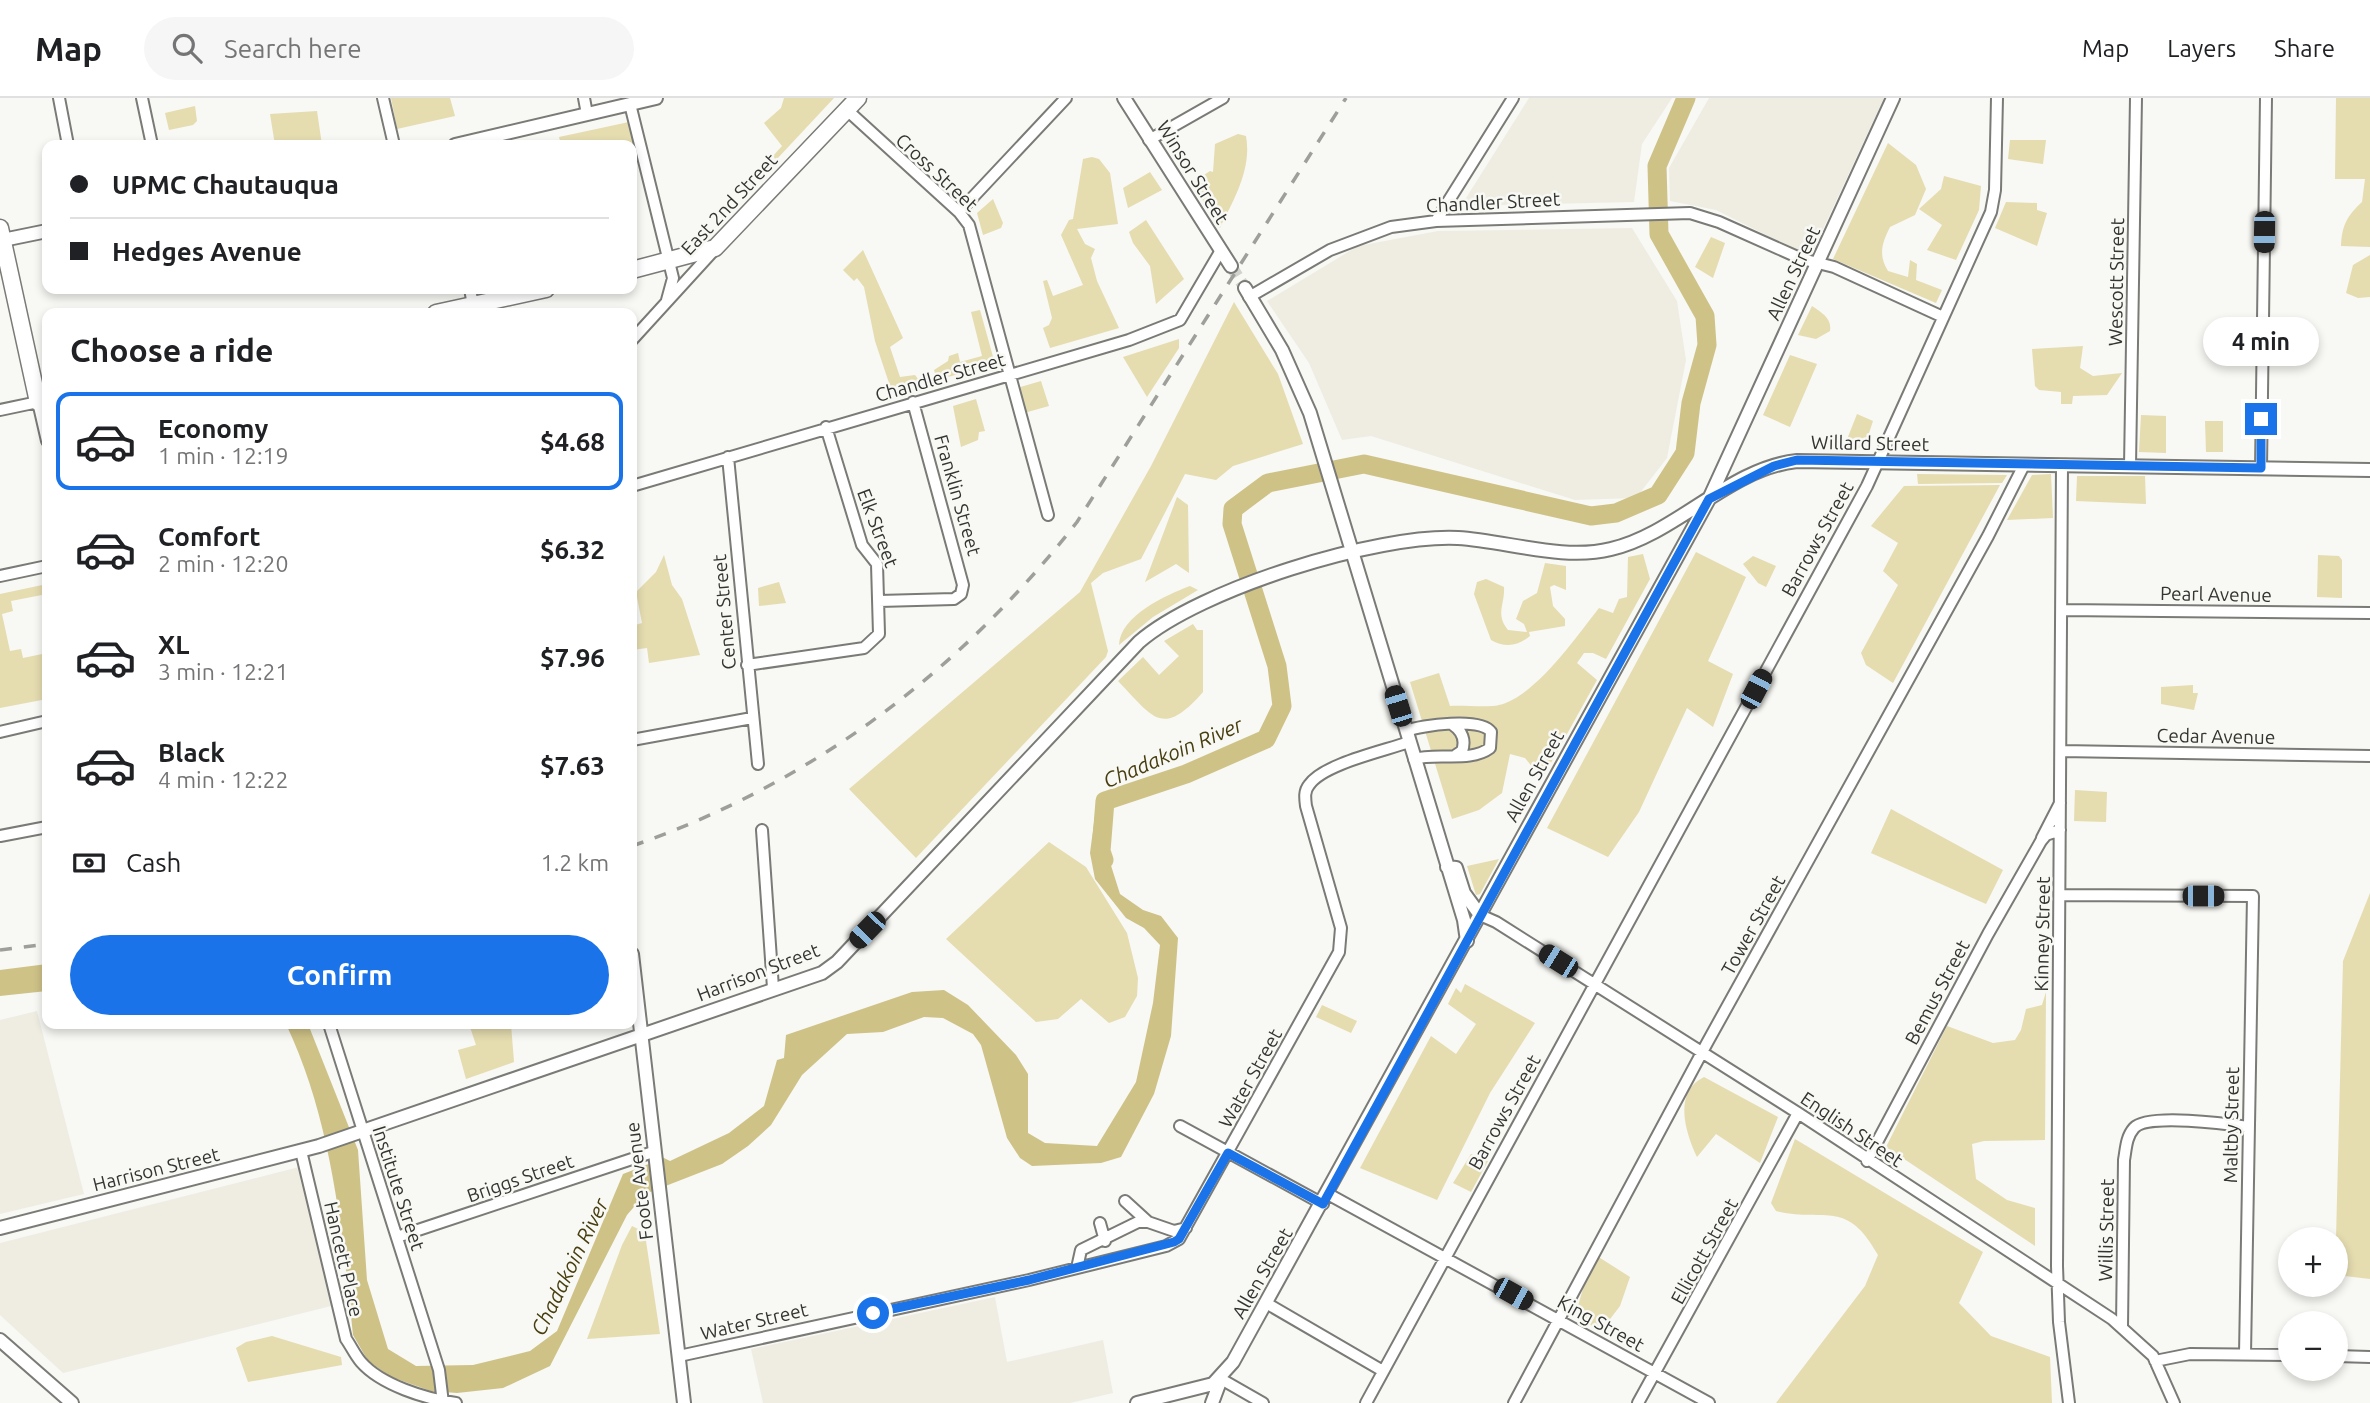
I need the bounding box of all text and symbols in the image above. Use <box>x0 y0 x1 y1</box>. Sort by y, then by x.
search box <box>144 17 634 80</box>
icon: search <box>168 29 206 67</box>
text: Map <box>35 30 102 67</box>
text: Search here <box>224 34 362 63</box>
text: Map <box>2082 35 2129 62</box>
text: Layers <box>2167 35 2236 62</box>
text: Share <box>2274 35 2335 62</box>
street label: Winsor Street <box>1153 116 1234 228</box>
street label: Cross Street <box>892 129 983 216</box>
street label: East 2nd Street <box>676 148 782 259</box>
text: UPMC Chautauqua <box>112 170 339 199</box>
street label: Chandler Street <box>1425 187 1561 216</box>
car <box>2254 211 2275 253</box>
street label: Wescott Street <box>2104 217 2128 346</box>
street label: Allen Street <box>1762 222 1825 323</box>
text: Hedges Avenue <box>112 237 302 266</box>
callout: 4 min <box>2203 317 2319 366</box>
text: 4 min <box>2232 329 2290 354</box>
text: Choose a ride <box>70 332 273 368</box>
street label: Chandler Street <box>872 348 1008 406</box>
route end <box>2245 403 2277 435</box>
icon: car <box>74 410 137 473</box>
text: Economy <box>158 414 268 443</box>
text: $4.68 <box>540 427 605 456</box>
street label: Willard Street <box>1811 431 1930 455</box>
street label: Franklin Street <box>930 432 986 559</box>
text: 1 min · 12:19 <box>158 443 289 468</box>
street label: Barrows Street <box>1776 477 1858 600</box>
street label: Elk Street <box>853 485 903 571</box>
icon: car <box>74 518 137 581</box>
text: Comfort <box>158 522 261 551</box>
text: $6.32 <box>540 535 605 564</box>
text: 2 min · 12:20 <box>158 551 289 576</box>
street label: Center Street <box>708 553 740 670</box>
street label: Pearl Avenue <box>2160 582 2272 606</box>
icon: car <box>74 626 137 689</box>
text: XL <box>158 630 189 659</box>
text: $7.96 <box>540 643 605 672</box>
text: 3 min · 12:21 <box>158 659 289 684</box>
car <box>1737 666 1776 712</box>
car <box>1382 683 1415 729</box>
water label: Chadakoin River <box>1099 711 1247 792</box>
street label: Cedar Avenue <box>2157 724 2275 748</box>
street label: Allen Street <box>1500 726 1568 826</box>
icon: car <box>74 734 137 797</box>
text: Black <box>158 738 225 767</box>
text: $7.63 <box>540 751 605 780</box>
text: 4 min · 12:22 <box>158 767 289 792</box>
icon: cash <box>70 844 108 882</box>
text: Cash <box>126 848 181 877</box>
text: 1.2 km <box>541 850 609 875</box>
street label: Tower Street <box>1717 871 1790 979</box>
street label: Kinney Street <box>2030 876 2054 992</box>
car <box>2183 886 2225 907</box>
car <box>845 908 890 952</box>
button: Confirm <box>70 935 609 1015</box>
street label: Bemus Street <box>1900 935 1974 1048</box>
street label: Harrison Street <box>694 938 823 1005</box>
car <box>1535 941 1582 981</box>
street label: Water Street <box>1214 1024 1286 1131</box>
street label: Barrows Street <box>1463 1050 1545 1173</box>
street label: Maltby Street <box>2219 1066 2243 1183</box>
street label: English Street <box>1797 1087 1908 1172</box>
street label: Foote Avenue <box>621 1121 657 1241</box>
street label: Institute Street <box>369 1123 430 1254</box>
street label: Harrison Street <box>90 1143 222 1195</box>
street label: Briggs Street <box>464 1149 577 1207</box>
street label: Willis Street <box>2094 1178 2118 1282</box>
water label: Chadakoin River <box>526 1193 613 1339</box>
street label: Ellicott Street <box>1666 1194 1742 1308</box>
street label: Hancett Place <box>320 1199 368 1319</box>
street label: Allen Street <box>1227 1223 1297 1322</box>
map controls <box>2278 1227 2348 1381</box>
button: + <box>2278 1227 2348 1297</box>
car <box>1490 1275 1537 1313</box>
street label: King Street <box>1554 1290 1649 1356</box>
route start <box>857 1297 889 1329</box>
street label: Water Street <box>698 1298 810 1344</box>
button: − <box>2278 1311 2348 1381</box>

